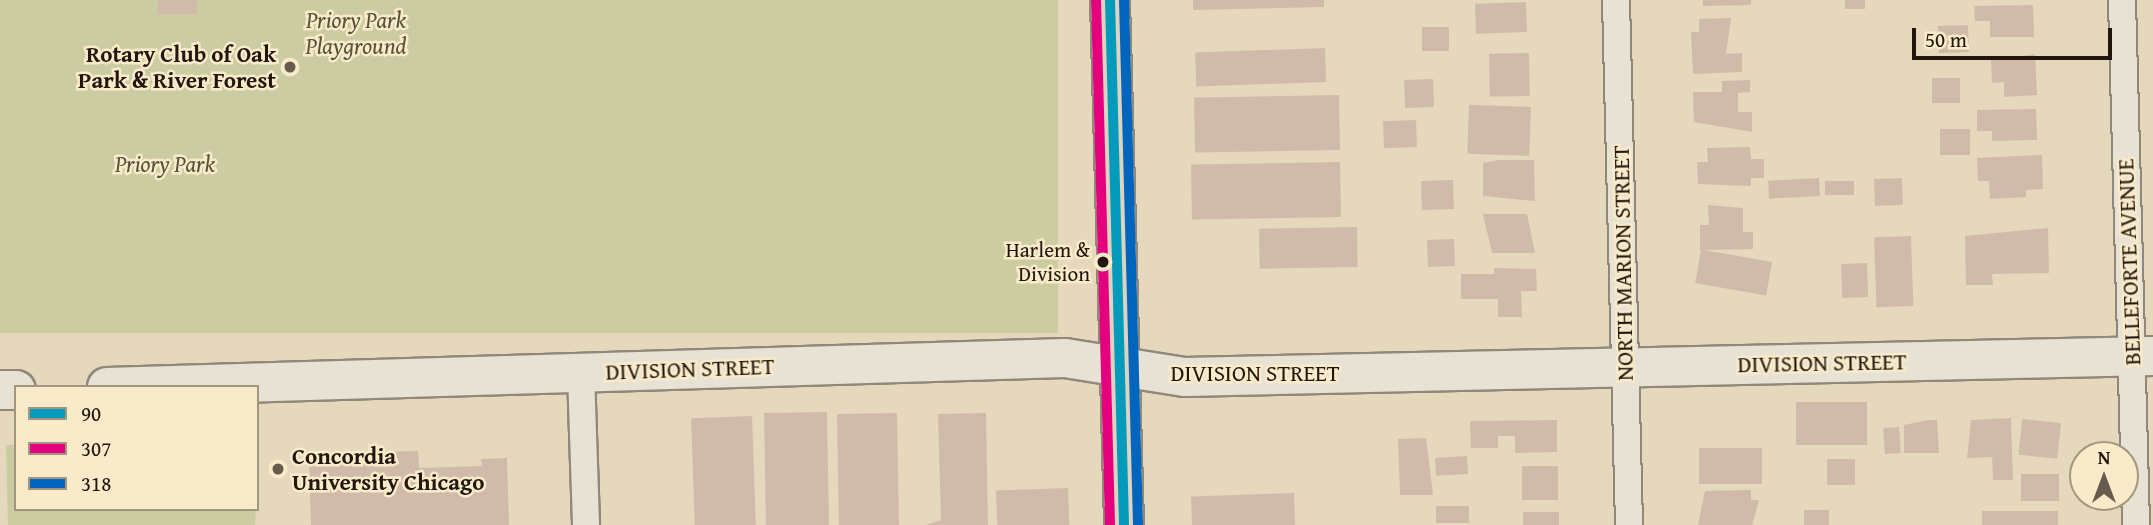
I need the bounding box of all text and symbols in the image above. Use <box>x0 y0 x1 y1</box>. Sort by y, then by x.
park label: Priory Park Playground <box>305 6 407 60</box>
scale bar <box>1915 14 2114 58</box>
text: 50 m <box>1925 24 1967 55</box>
place label: Rotary Club of Oak Park & River Forest <box>78 40 276 94</box>
marker: Rotary Club of Oak Park & River Forest <box>282 59 298 75</box>
street label: NORTH MARION STREET <box>1607 145 1639 381</box>
park label: Priory Park <box>115 150 215 178</box>
street label: BELLEFORTE AVENUE <box>2112 158 2146 366</box>
place label: Harlem & Division <box>1006 237 1090 287</box>
marker: Harlem & Division <box>1096 255 1110 269</box>
street label: DIVISION STREET <box>1737 348 1907 378</box>
street label: DIVISION STREET <box>605 352 775 386</box>
street label: DIVISION STREET <box>1170 359 1340 387</box>
legend <box>14 385 259 511</box>
text: 90 <box>81 398 101 429</box>
text: 307 <box>81 433 111 464</box>
north arrow <box>2069 441 2139 511</box>
place label: Concordia University Chicago <box>292 442 484 496</box>
text: N <box>2098 443 2110 471</box>
marker: Concordia University Chicago <box>270 461 286 477</box>
text: 318 <box>81 468 111 499</box>

